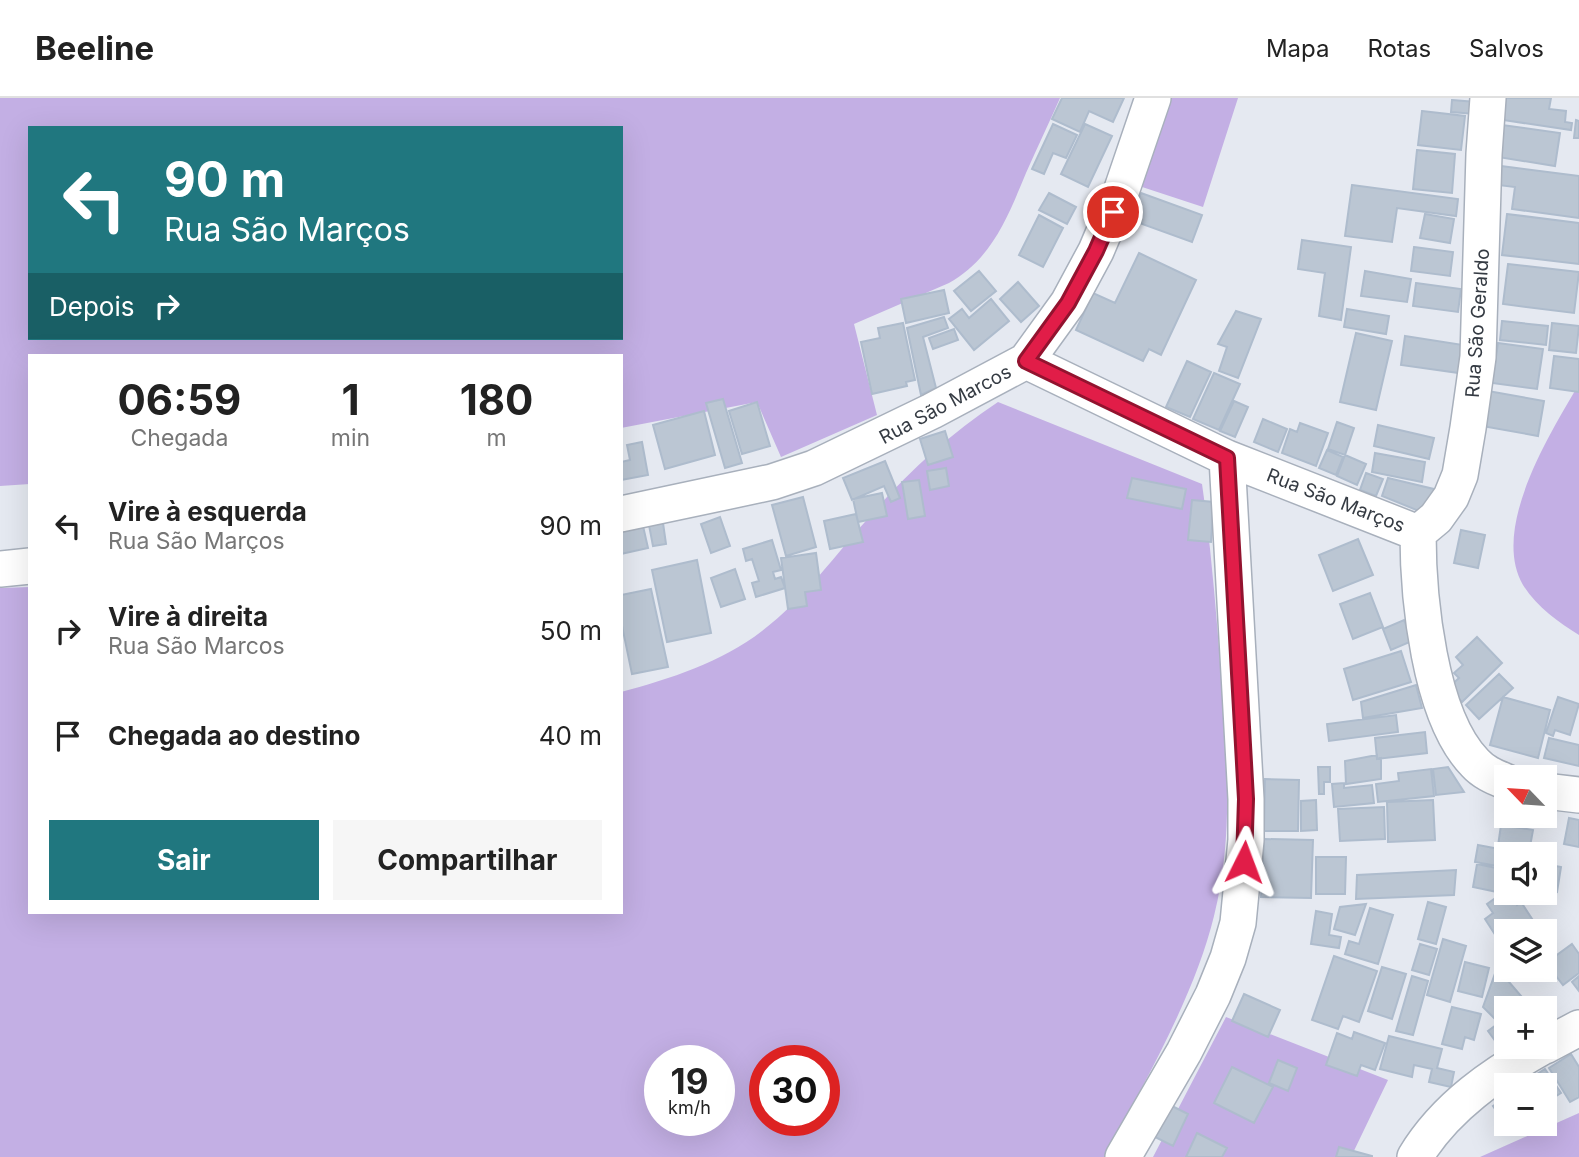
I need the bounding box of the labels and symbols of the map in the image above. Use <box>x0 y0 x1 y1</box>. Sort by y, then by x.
pin <box>1083 182 1143 242</box>
street label: Rua São Geraldo <box>1461 248 1494 399</box>
street label: Rua São Marcos <box>875 360 1015 449</box>
street label: Rua São Marços <box>1264 464 1408 537</box>
north arrow <box>1494 765 1558 828</box>
position arrow <box>1207 825 1281 899</box>
speed limit sign: 30 <box>749 1045 840 1136</box>

